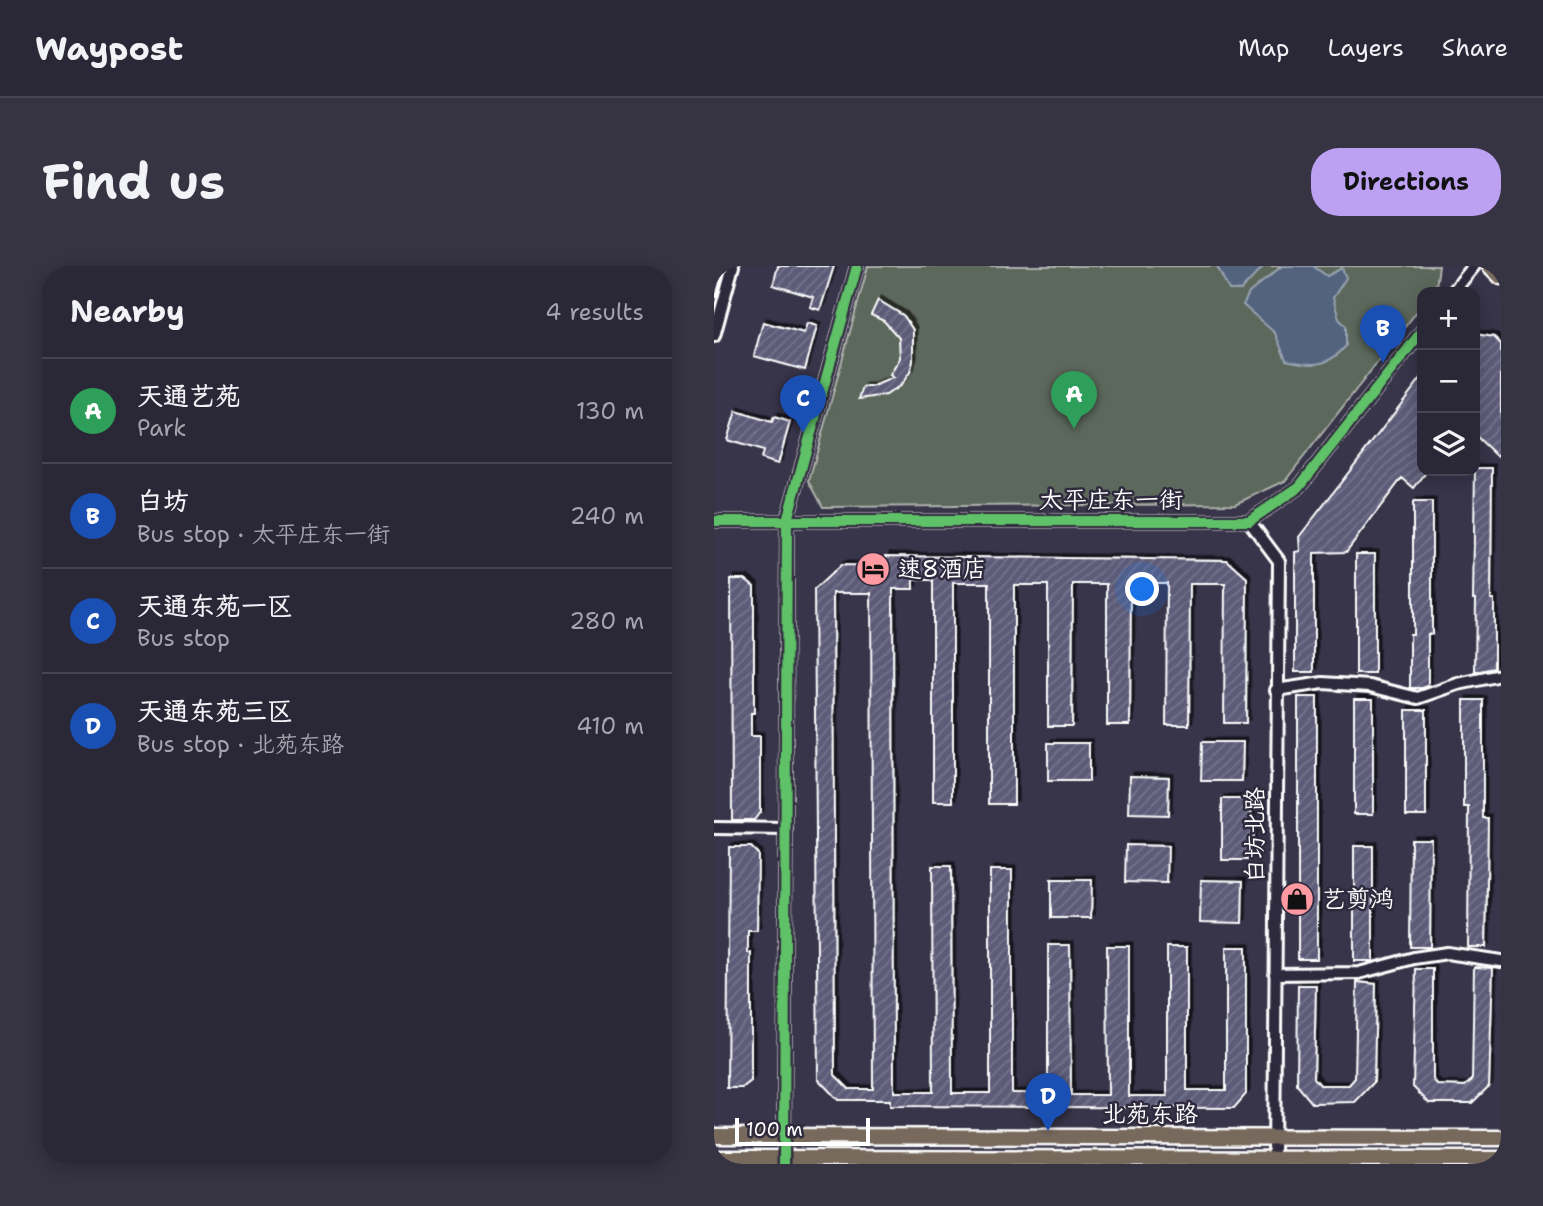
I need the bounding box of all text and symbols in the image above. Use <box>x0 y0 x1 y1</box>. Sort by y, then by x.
text: Waypost <box>35 26 183 71</box>
text: Map <box>1238 32 1289 64</box>
text: Layers <box>1327 32 1404 64</box>
text: Share <box>1442 32 1508 64</box>
button: Directions <box>1311 148 1501 216</box>
text: Find us <box>42 149 225 215</box>
map controls <box>1417 287 1480 476</box>
button: + <box>1417 287 1480 350</box>
text: Nearby <box>70 291 185 332</box>
text: 4 results <box>545 297 644 327</box>
pin: B <box>1360 305 1406 363</box>
button: − <box>1417 350 1480 413</box>
pin: A <box>1051 371 1097 429</box>
pin: C <box>780 375 826 433</box>
text: 天通艺苑 <box>137 378 241 413</box>
text: A <box>84 396 102 426</box>
text: 130 m <box>576 396 644 426</box>
text: Park <box>137 413 186 443</box>
button: layers <box>1417 413 1480 476</box>
text: 白坊 <box>137 483 189 518</box>
street label: 太平庄东一街 <box>1039 484 1183 516</box>
text: B <box>86 501 100 531</box>
text: 240 m <box>570 501 644 531</box>
text: Bus stop · 太平庄东一街 <box>137 519 390 549</box>
hotel icon: 速8酒店 <box>854 550 892 588</box>
place label: 速8酒店 <box>898 553 987 585</box>
your location <box>1125 572 1159 606</box>
text: 天通东苑一区 <box>137 588 293 623</box>
text: C <box>86 606 100 636</box>
text: 280 m <box>569 606 644 636</box>
text: Bus stop <box>137 623 230 653</box>
text: 天通东苑三区 <box>137 693 293 728</box>
text: D <box>85 711 101 741</box>
text: 410 m <box>576 711 644 741</box>
text: Bus stop · 北苑东路 <box>137 729 344 759</box>
street label: 白坊北路 <box>1239 787 1271 883</box>
shop icon: 艺剪鸿 <box>1278 880 1316 918</box>
place label: 艺剪鸿 <box>1322 883 1394 915</box>
pin: D <box>1025 1073 1071 1131</box>
street label: 北苑东路 <box>1102 1098 1198 1130</box>
scale bar <box>735 1115 870 1147</box>
text: 100 m <box>746 1117 803 1142</box>

